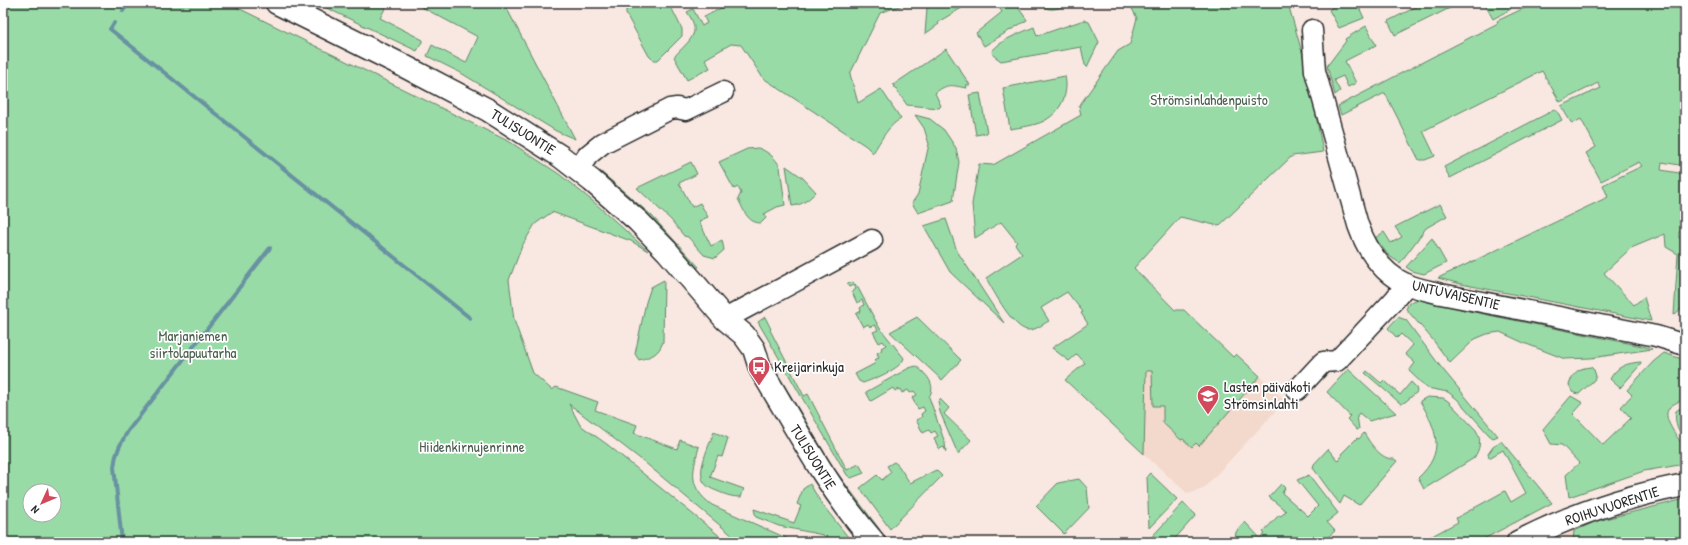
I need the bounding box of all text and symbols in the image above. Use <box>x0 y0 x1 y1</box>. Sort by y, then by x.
park label: Strömsinlahdenpuisto <box>1150 89 1268 110</box>
street label: TULISUONTIE <box>487 103 560 160</box>
street label: UNTUVAISENTIE <box>1410 274 1502 315</box>
park label: Marjaniemen siirtolapuutarha <box>150 325 236 363</box>
bus stop icon: Kreijarinkuja <box>746 354 772 387</box>
place label: Kreijarinkuja <box>774 356 844 377</box>
place label: Lasten päiväkoti Strömsinlahti <box>1224 376 1311 414</box>
school or university icon: Lasten päiväkoti Strömsinlahti <box>1195 383 1221 416</box>
street label: TULISUONTIE <box>785 420 842 494</box>
park label: Hiidenkirnujenrinne <box>419 436 525 457</box>
street label: ROIHUVUORENTIE <box>1562 480 1662 531</box>
north arrow <box>22 483 62 523</box>
text: N <box>28 503 42 517</box>

